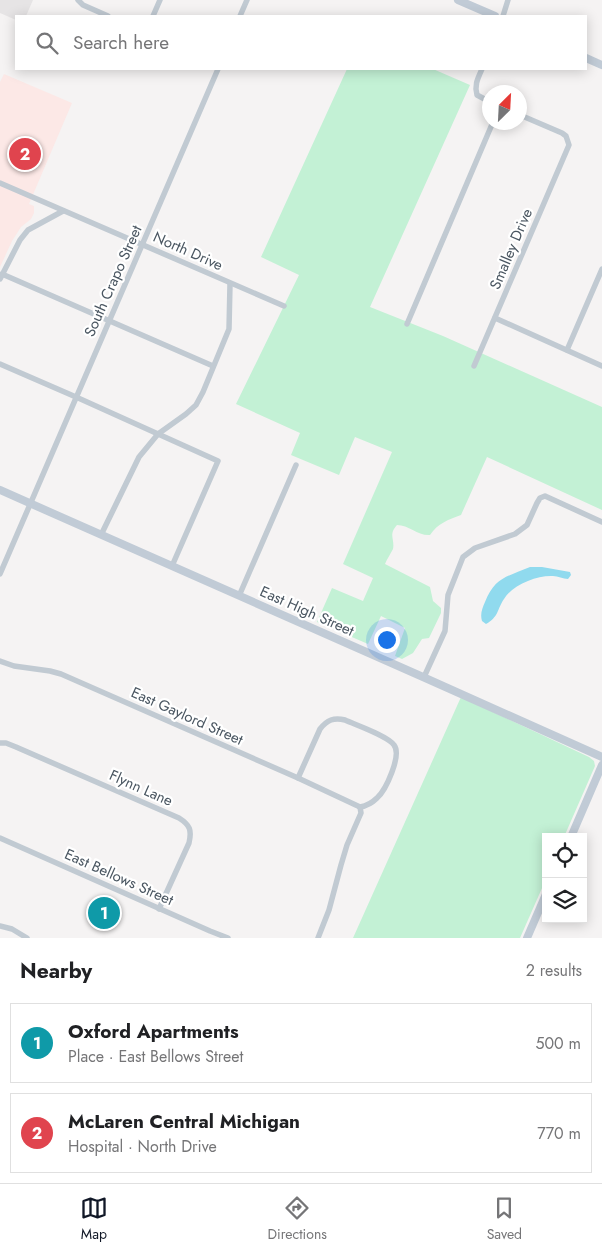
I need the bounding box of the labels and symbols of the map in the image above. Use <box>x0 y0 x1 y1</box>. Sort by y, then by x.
north arrow <box>482 85 527 130</box>
pin: 2 <box>9 135 41 173</box>
street label: Smalley Drive <box>484 205 538 293</box>
street label: South Crapo Street <box>79 221 148 340</box>
street label: North Drive <box>150 226 227 276</box>
street label: East High Street <box>256 580 358 642</box>
your location <box>374 627 400 653</box>
street label: East Gaylord Street <box>127 681 247 751</box>
street label: Flynn Lane <box>106 764 176 812</box>
street label: East Bellows Street <box>61 843 177 911</box>
pin: 1 <box>88 894 120 932</box>

